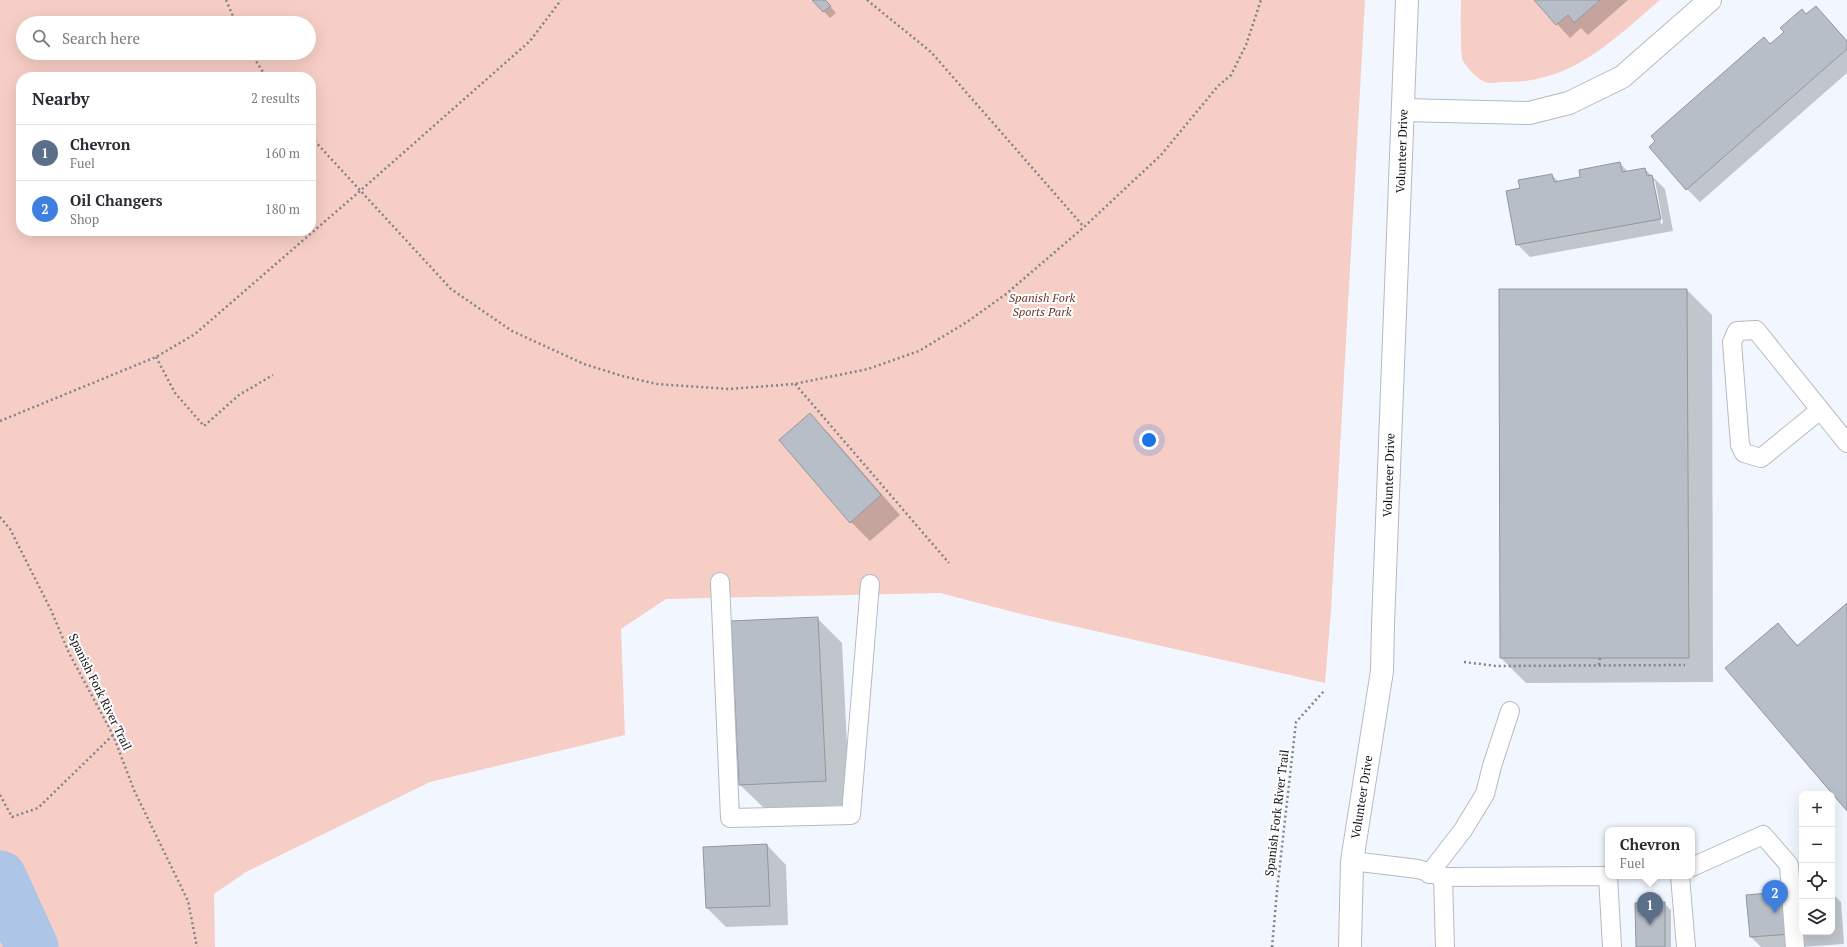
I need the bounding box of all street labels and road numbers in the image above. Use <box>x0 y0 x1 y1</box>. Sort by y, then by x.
street label: Volunteer Drive <box>1393 109 1410 193</box>
street label: Volunteer Drive <box>1380 433 1397 517</box>
street label: Spanish Fork River Trail <box>66 631 135 753</box>
street label: Spanish Fork River Trail <box>1261 748 1292 877</box>
street label: Volunteer Drive <box>1348 754 1375 840</box>

